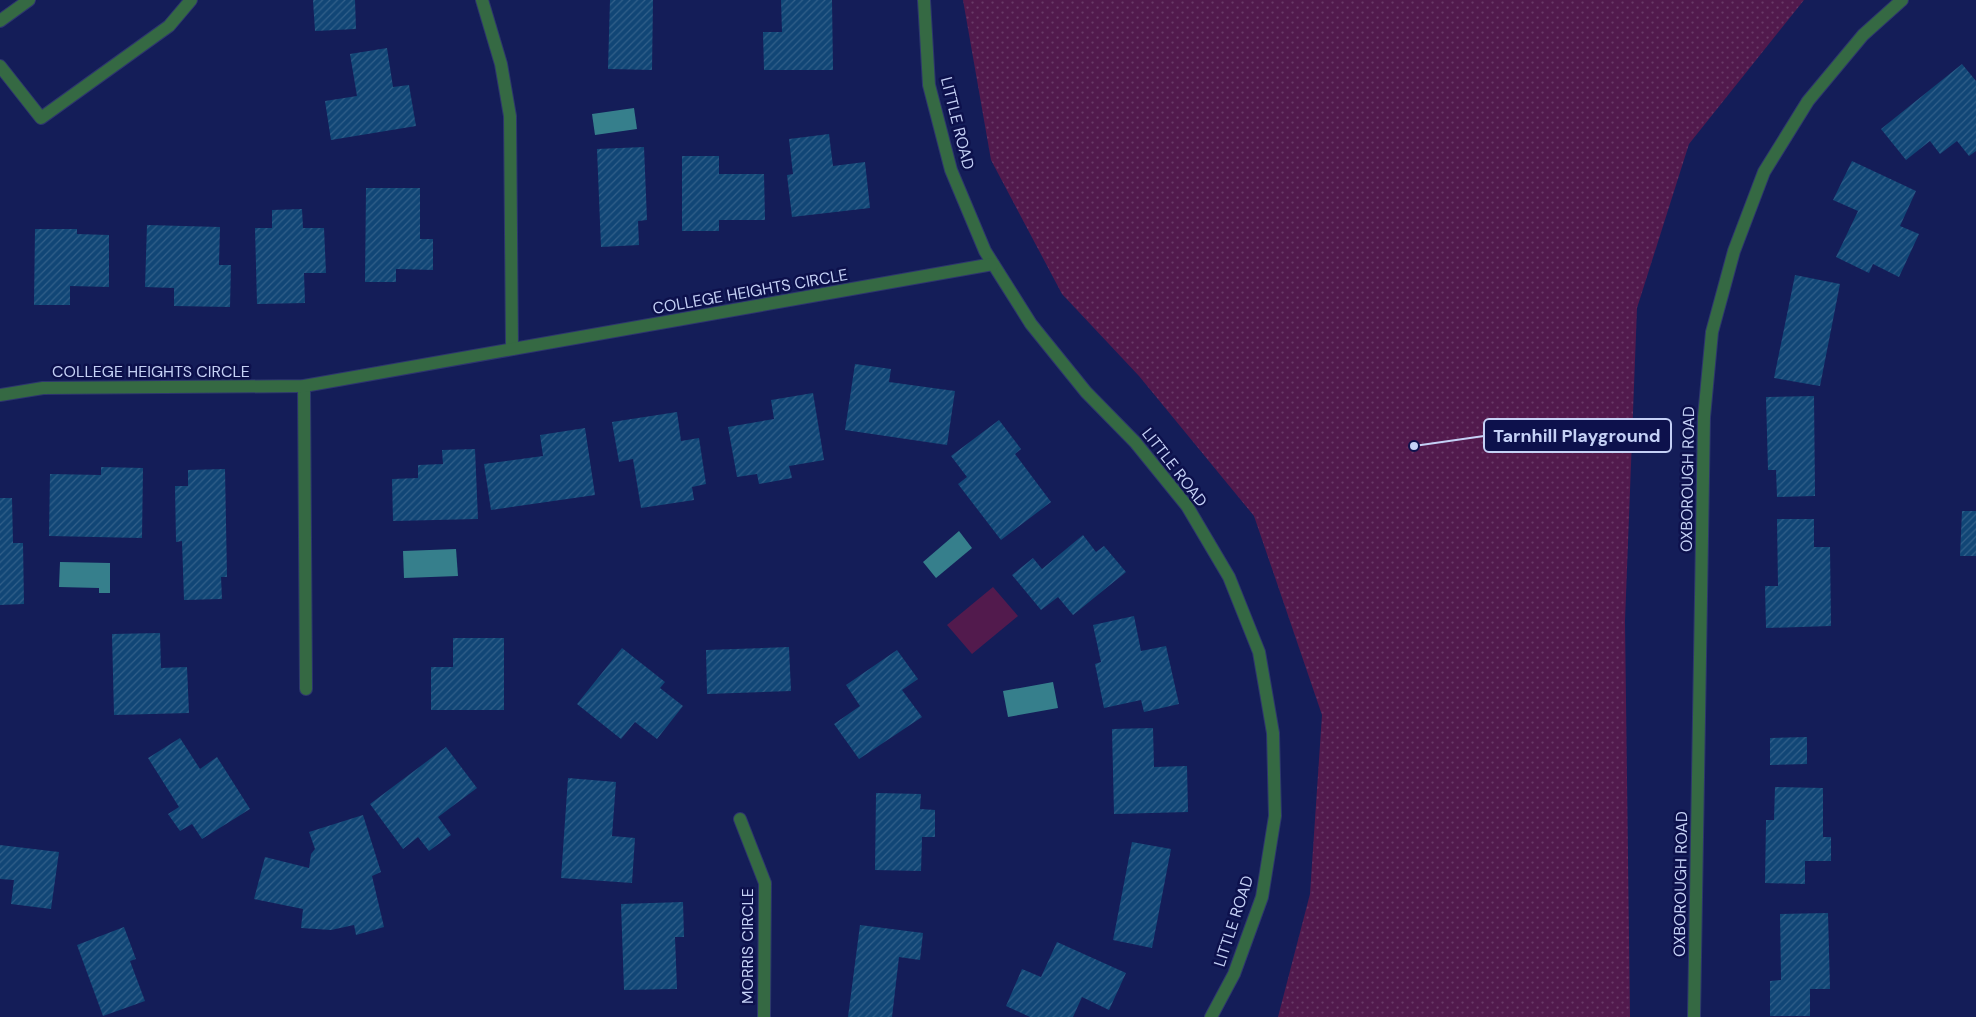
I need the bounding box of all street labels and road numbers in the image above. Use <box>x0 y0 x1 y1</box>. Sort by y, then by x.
street label: LITTLE ROAD <box>936 75 979 172</box>
street label: COLLEGE HEIGHTS CIRCLE <box>651 264 849 319</box>
street label: COLLEGE HEIGHTS CIRCLE <box>52 361 250 382</box>
street label: OXBOROUGH ROAD <box>1676 406 1699 552</box>
street label: LITTLE ROAD <box>1137 424 1212 511</box>
street label: OXBOROUGH ROAD <box>1669 811 1692 957</box>
street label: LITTLE ROAD <box>1209 873 1258 969</box>
street label: MORRIS CIRCLE <box>737 888 758 1004</box>

